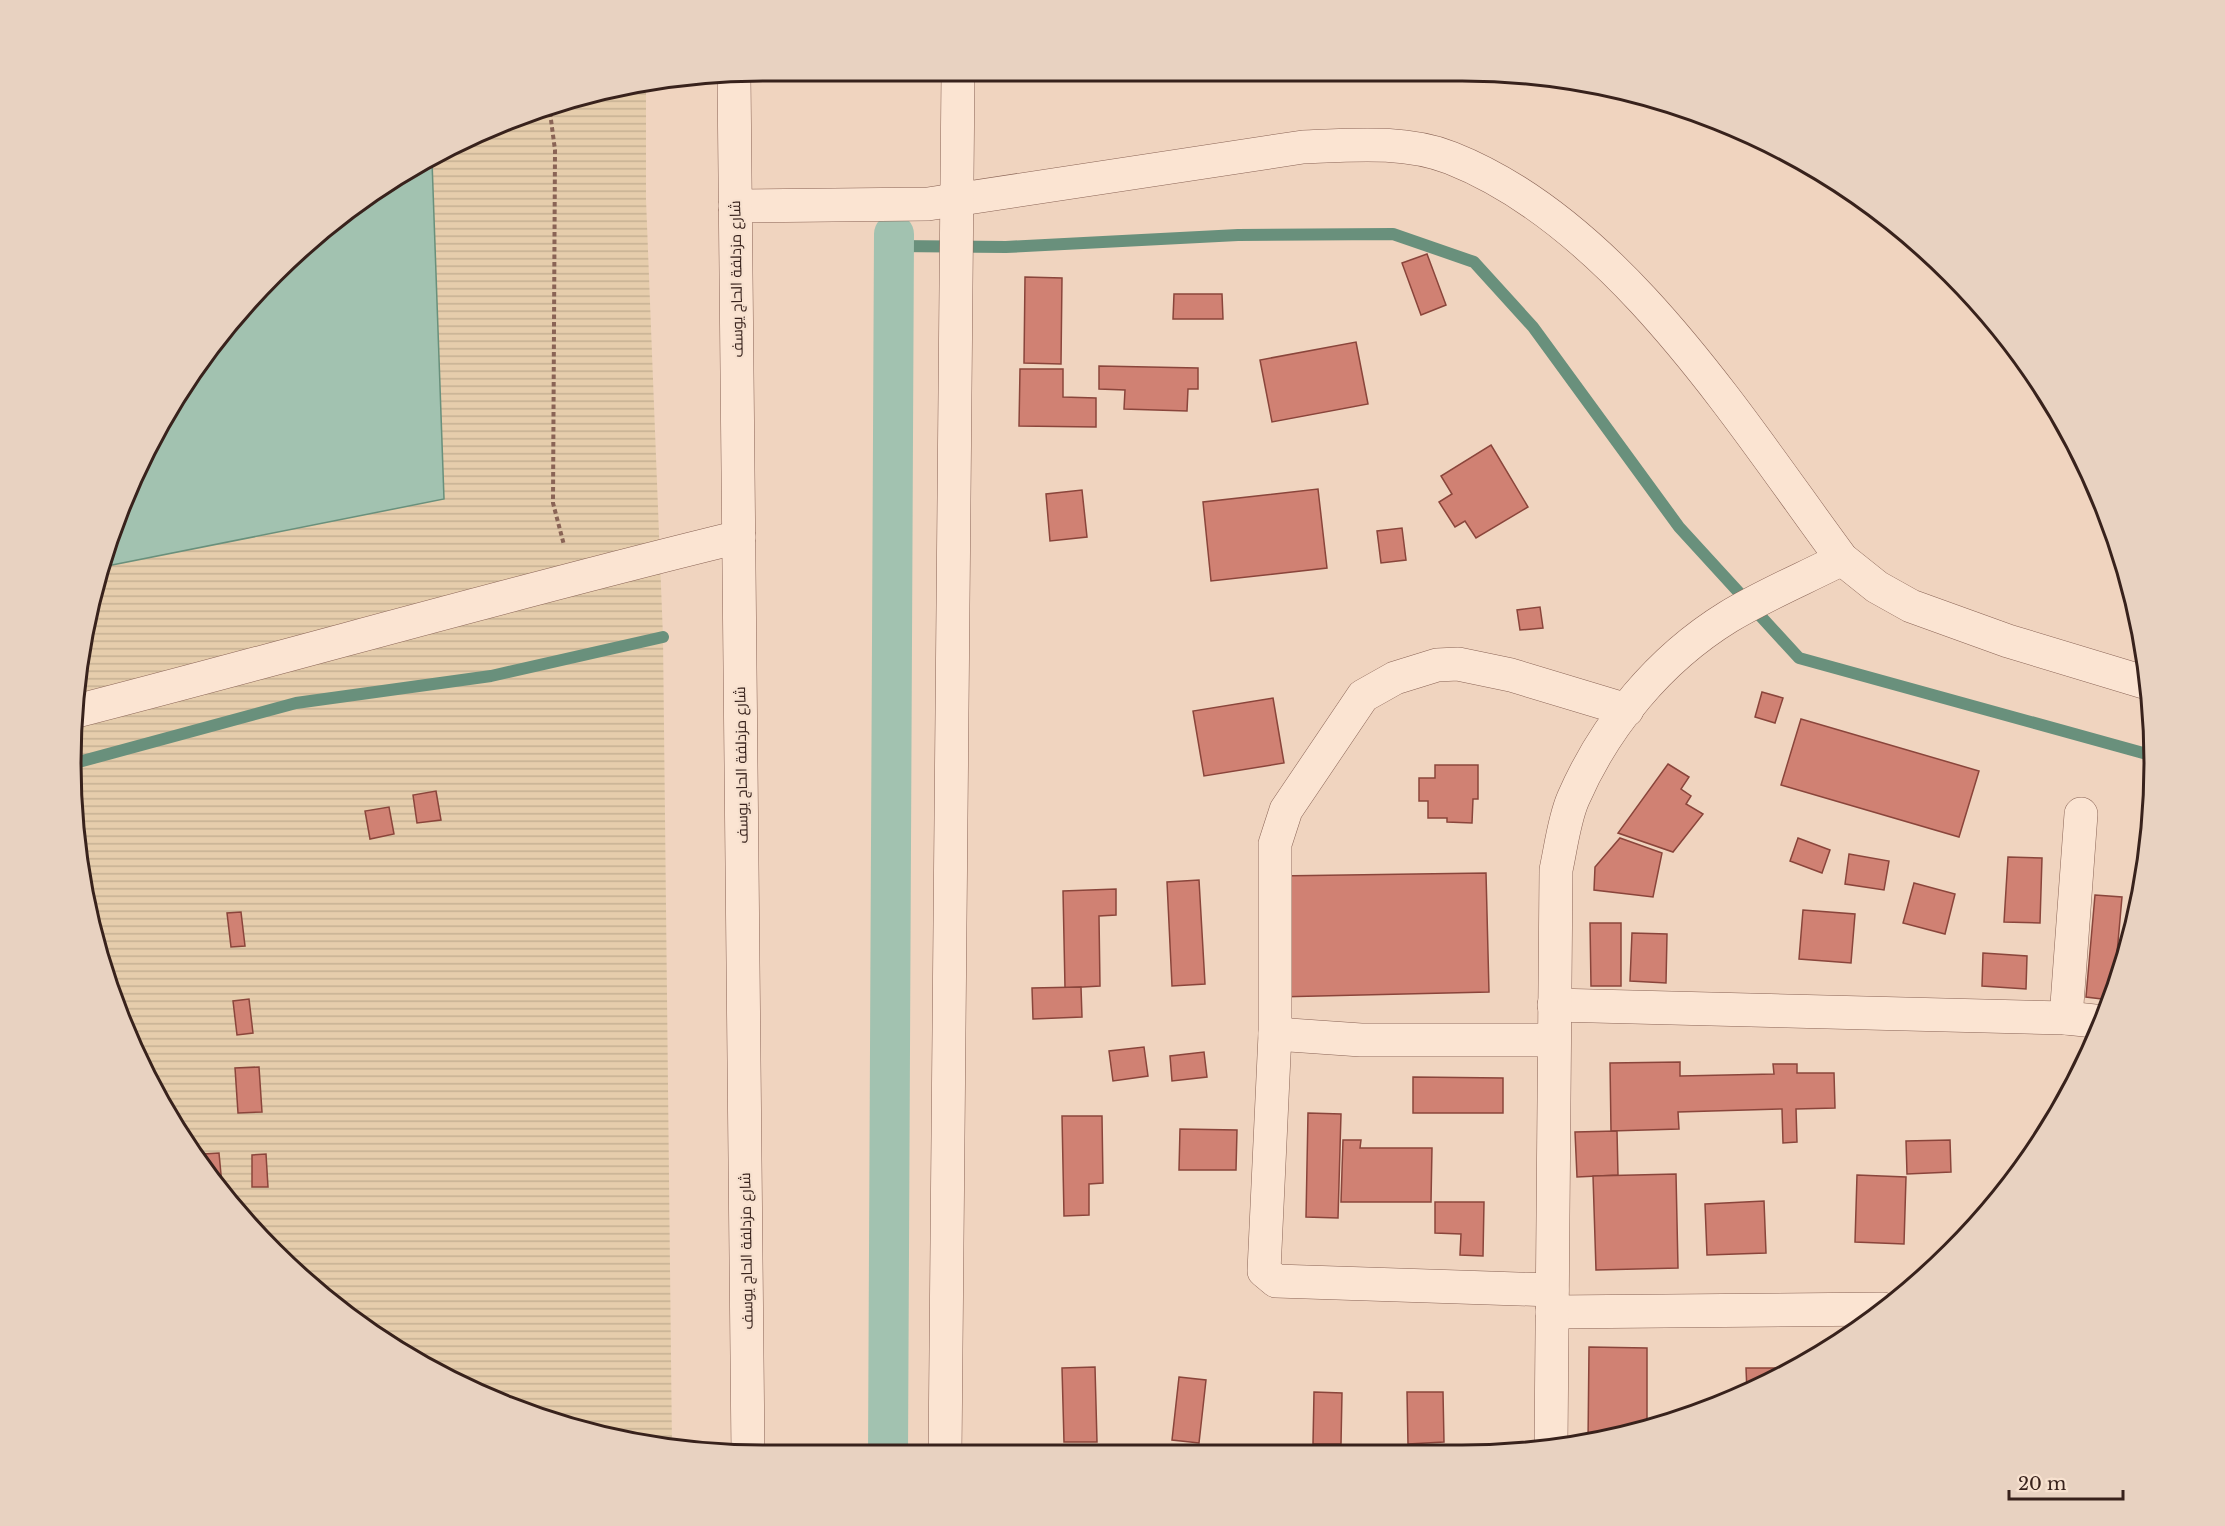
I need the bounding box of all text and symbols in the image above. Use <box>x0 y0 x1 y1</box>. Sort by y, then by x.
street label: شارع مزدلفة الحاج يوسف <box>725 200 749 358</box>
street label: شارع مزدلفة الحاج يوسف <box>730 686 754 844</box>
street label: شارع مزدلفة الحاج يوسف <box>735 1172 759 1330</box>
scale bar <box>2009 1463 2123 1501</box>
text: 20 m <box>2018 1473 2066 1495</box>

